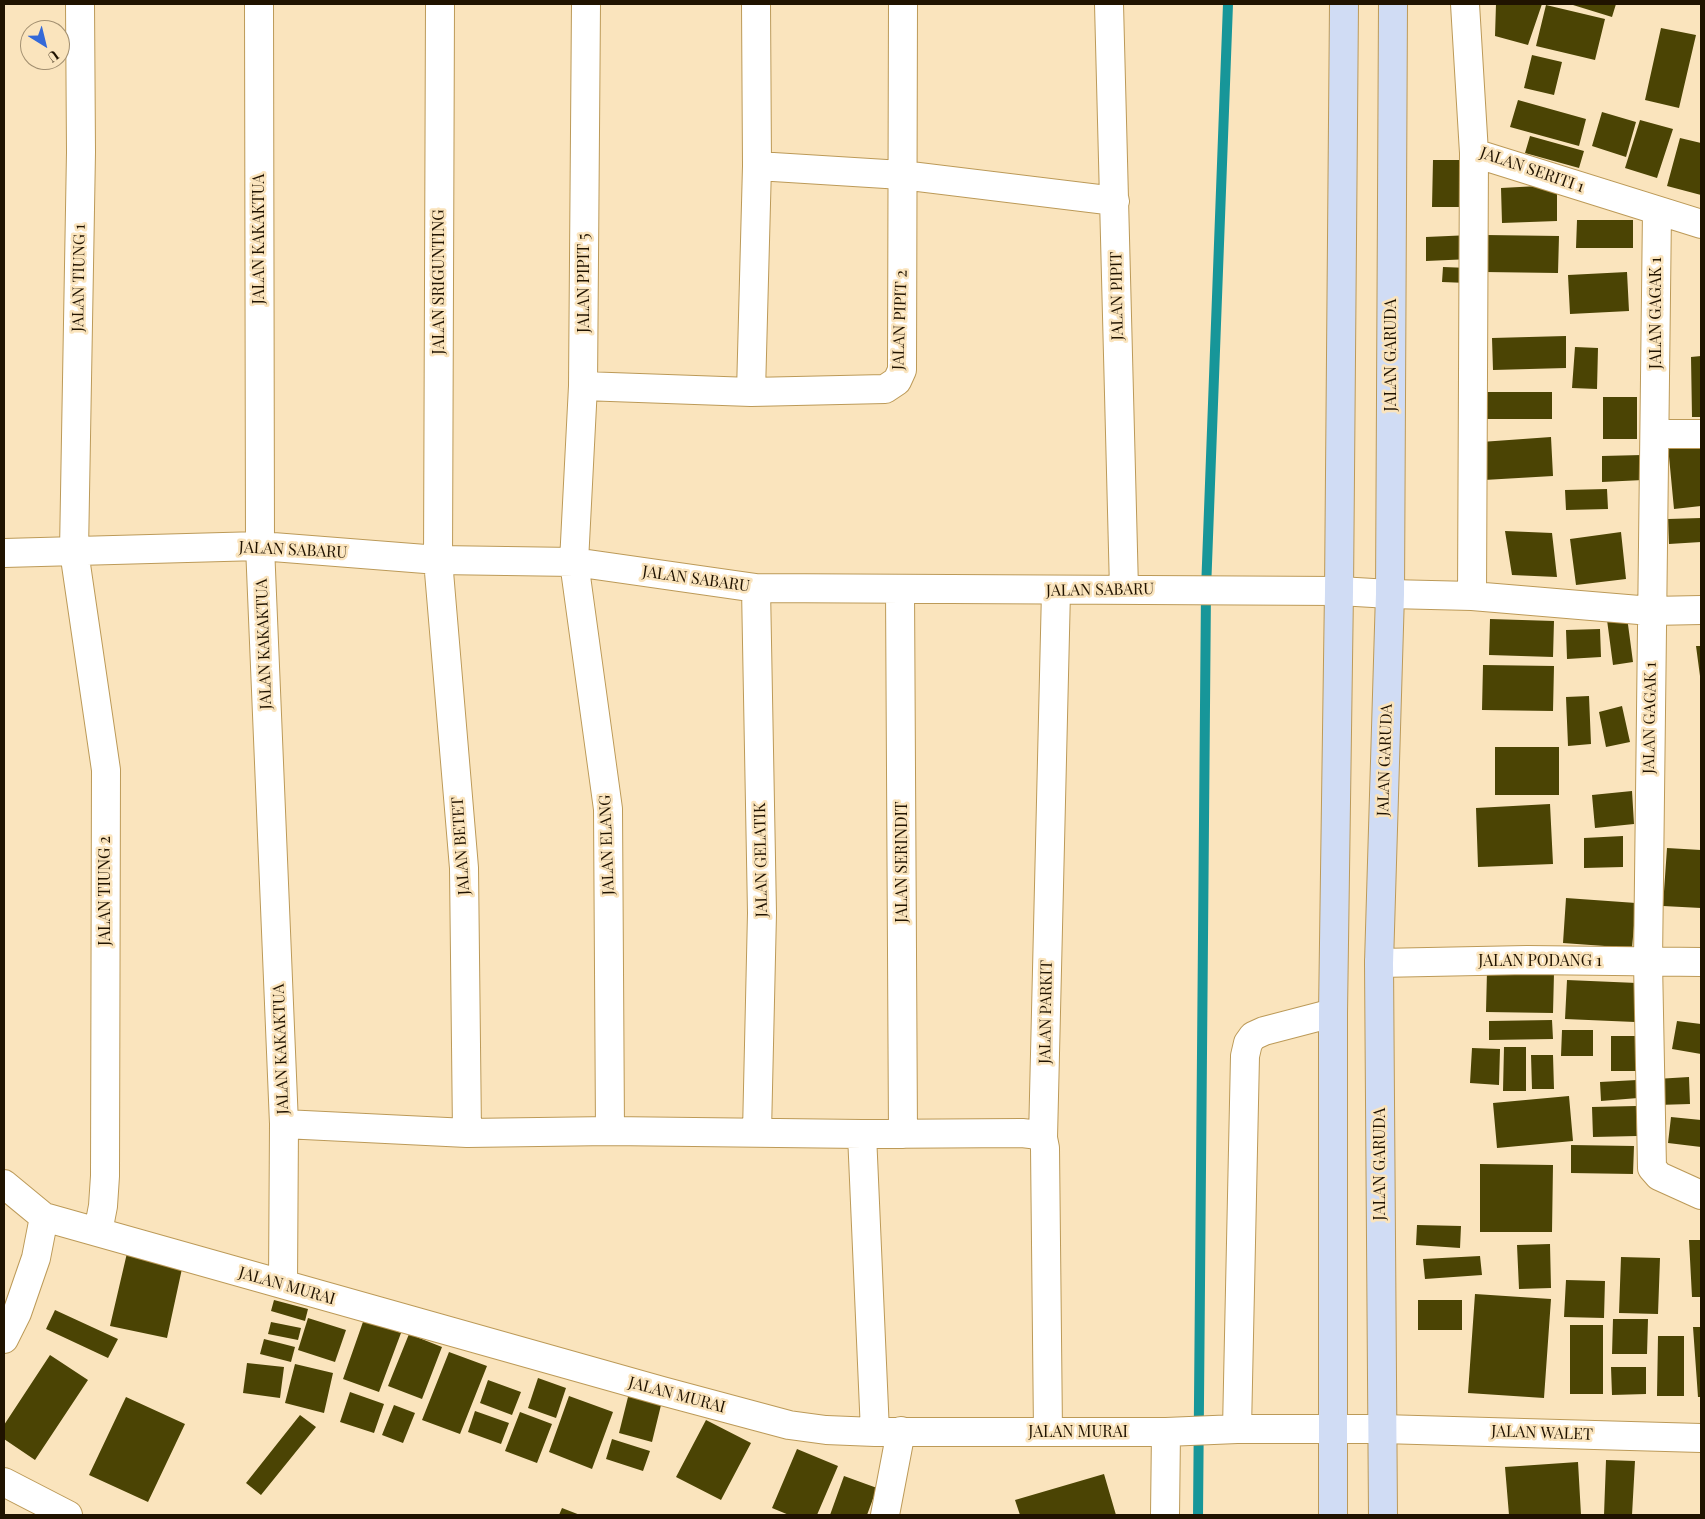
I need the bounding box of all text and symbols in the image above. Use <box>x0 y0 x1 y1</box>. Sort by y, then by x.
north arrow <box>20 20 70 70</box>
text: U <box>44 46 63 67</box>
street label: JALAN SERITI 1 <box>1477 143 1587 197</box>
street label: JALAN KAKAKTUA <box>249 174 269 304</box>
street label: JALAN SRIGUNTING <box>429 210 449 354</box>
street label: JALAN TIUNG 1 <box>68 224 90 332</box>
street label: JALAN PIPIT 5 <box>574 233 594 333</box>
street label: JALAN PIPIT <box>1107 251 1127 341</box>
street label: JALAN GAGAK 1 <box>1646 257 1666 369</box>
street label: JALAN PIPIT 2 <box>889 269 911 371</box>
street label: JALAN GARUDA <box>1381 299 1401 411</box>
street label: JALAN SABARU <box>238 538 348 562</box>
street label: JALAN SABARU <box>641 562 751 596</box>
street label: JALAN KAKAKTUA <box>252 578 276 710</box>
street label: JALAN SABARU <box>1046 579 1154 601</box>
street label: JALAN GAGAK 1 <box>1639 662 1661 774</box>
street label: JALAN GARUDA <box>1373 703 1397 817</box>
street label: JALAN ELANG <box>596 794 618 896</box>
street label: JALAN BETET <box>448 796 474 896</box>
street label: JALAN SERINDIT <box>892 801 912 923</box>
street label: JALAN GELATIK <box>750 802 772 918</box>
street label: JALAN TIUNG 2 <box>95 836 115 946</box>
street label: JALAN PODANG 1 <box>1478 951 1602 971</box>
street label: JALAN PARKIT <box>1035 960 1057 1064</box>
street label: JALAN KAKAKTUA <box>269 983 293 1115</box>
street label: JALAN GARUDA <box>1370 1108 1390 1220</box>
street label: JALAN MURAI <box>236 1263 338 1309</box>
street label: JALAN MURAI <box>626 1373 728 1417</box>
street label: JALAN MURAI <box>1028 1422 1128 1442</box>
street label: JALAN WALET <box>1491 1422 1593 1444</box>

